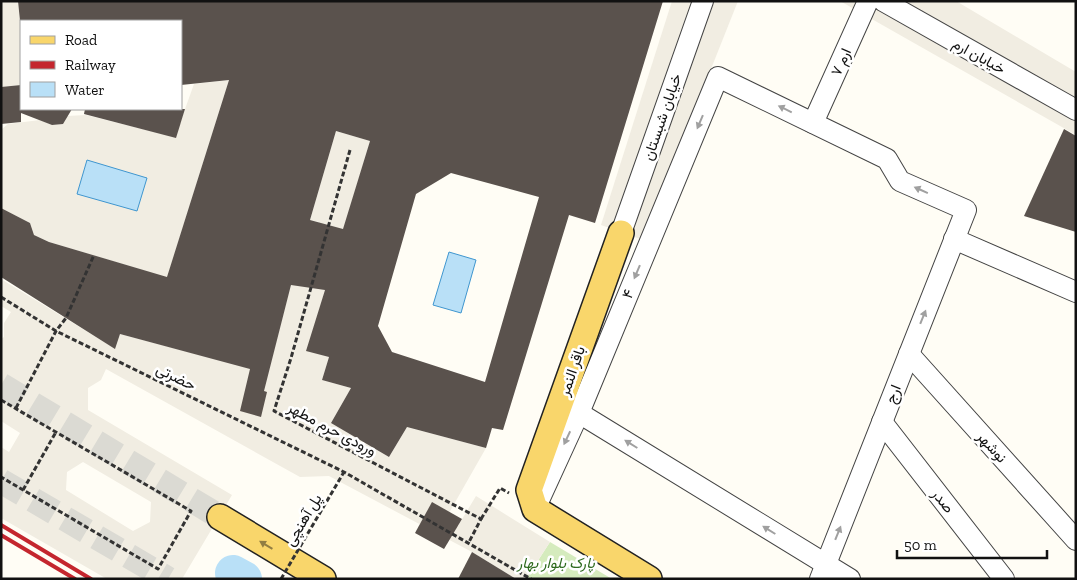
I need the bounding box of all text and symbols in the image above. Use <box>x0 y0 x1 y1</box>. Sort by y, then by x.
legend <box>20 20 182 110</box>
text: Road <box>65 31 98 49</box>
street label: خیابان ارم <box>949 34 1009 79</box>
street label: ارم ۷ <box>827 45 856 79</box>
text: Railway <box>65 56 116 74</box>
street label: خیابان شبستان <box>639 71 685 163</box>
text: Water <box>65 81 105 99</box>
one-way arrow <box>777 105 792 114</box>
one-way arrow <box>695 115 703 129</box>
one-way arrow <box>914 186 928 194</box>
one-way arrow <box>633 265 641 279</box>
street label: ۴ <box>618 286 638 301</box>
one-way arrow <box>920 310 928 324</box>
street label: باقر النمر <box>555 344 589 399</box>
street label: حضرتی <box>153 360 199 395</box>
street label: ارج <box>881 382 907 407</box>
street label: ورودی حرم مطهر <box>283 398 379 461</box>
street label: نوشهر <box>973 427 1011 466</box>
one-way arrow <box>563 431 571 445</box>
one-way arrow <box>624 440 637 449</box>
street label: صدر <box>927 485 958 517</box>
street label: پل آهنچی <box>280 491 326 550</box>
one-way arrow <box>762 525 776 534</box>
one-way arrow <box>834 526 842 541</box>
scale bar <box>897 528 1047 560</box>
text: 50 m <box>904 536 937 554</box>
one-way arrow <box>260 540 273 549</box>
park label: پارک بلوار بهار <box>516 554 595 573</box>

